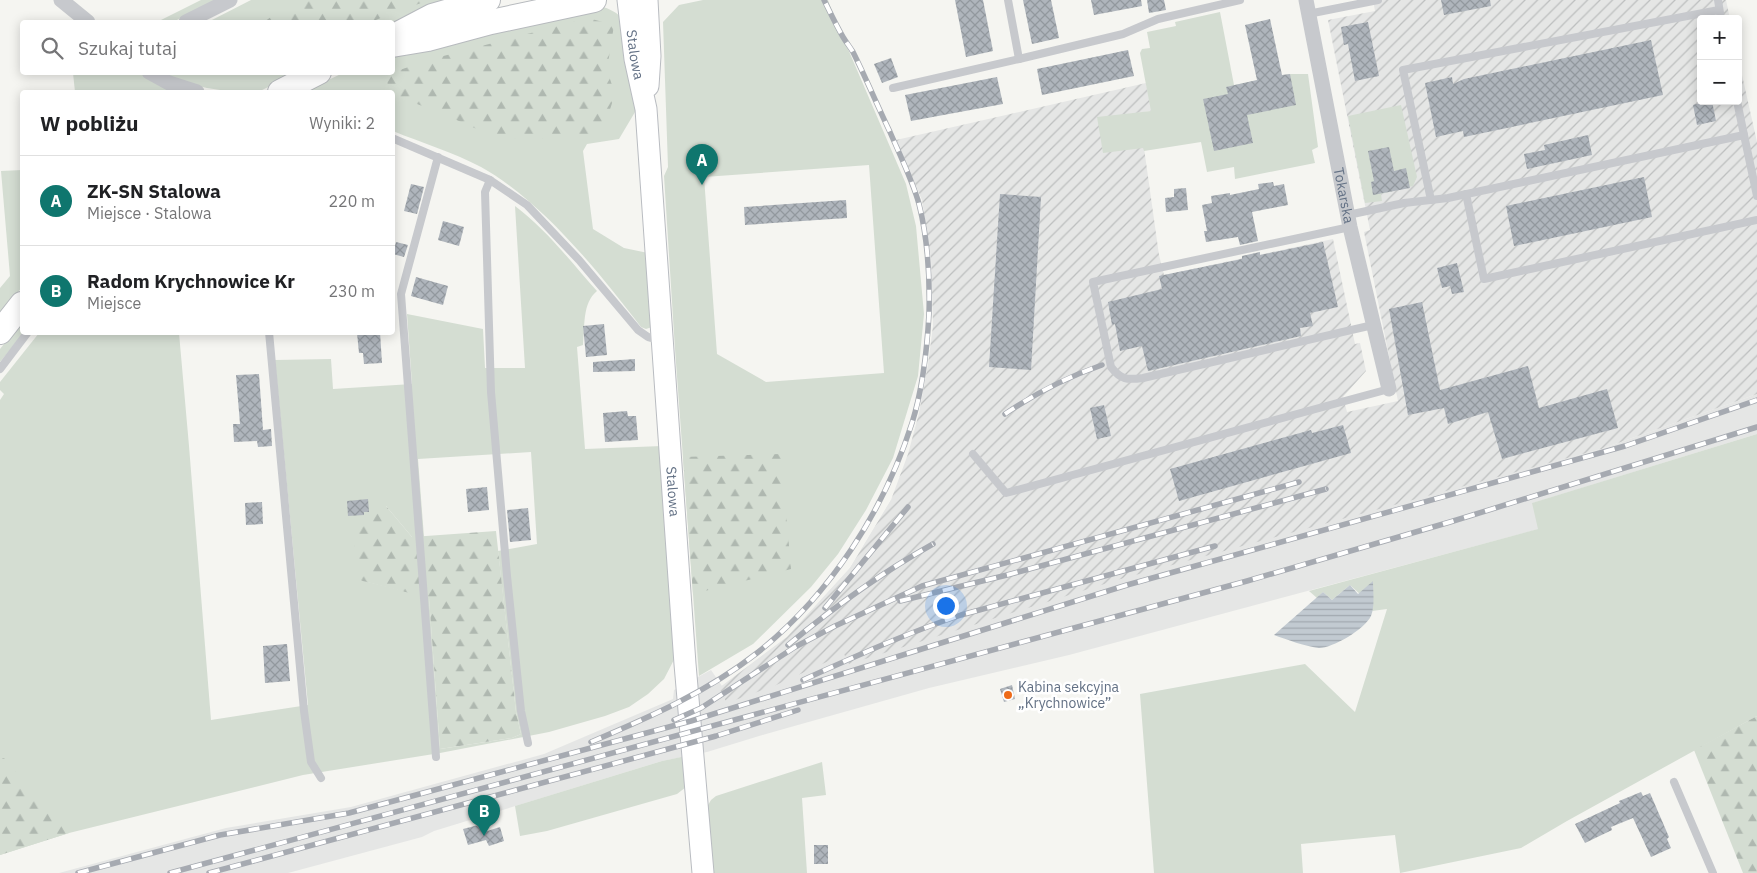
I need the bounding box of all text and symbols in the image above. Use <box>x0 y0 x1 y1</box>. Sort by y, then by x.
map controls <box>1697 15 1742 105</box>
button: + <box>1697 15 1742 60</box>
search box <box>20 20 395 75</box>
street label: Stalowa <box>623 29 648 82</box>
icon: search <box>38 34 66 62</box>
text: Szukaj tutaj <box>78 36 177 60</box>
button: − <box>1697 60 1742 105</box>
text: W pobliżu <box>40 109 139 137</box>
text: Wyniki: 2 <box>309 113 375 133</box>
pin: A <box>686 144 718 185</box>
street label: Tokarska <box>1330 166 1358 225</box>
text: ZK-SN Stalowa <box>87 179 221 203</box>
text: A <box>51 191 61 211</box>
text: 220 m <box>328 191 375 211</box>
text: Miejsce · Stalowa <box>87 203 211 223</box>
text: Radom Krychnowice Kr <box>87 269 295 293</box>
text: B <box>51 281 61 301</box>
text: 230 m <box>328 281 375 301</box>
text: Miejsce <box>87 293 141 313</box>
street label: Stalowa <box>662 466 684 518</box>
your location <box>933 593 959 619</box>
place label: Kabina sekcyjna „Krychnowice” <box>1018 678 1120 712</box>
marker: Kabina sekcyjna „Krychnowice” <box>1002 689 1014 701</box>
pin: B <box>468 795 500 836</box>

